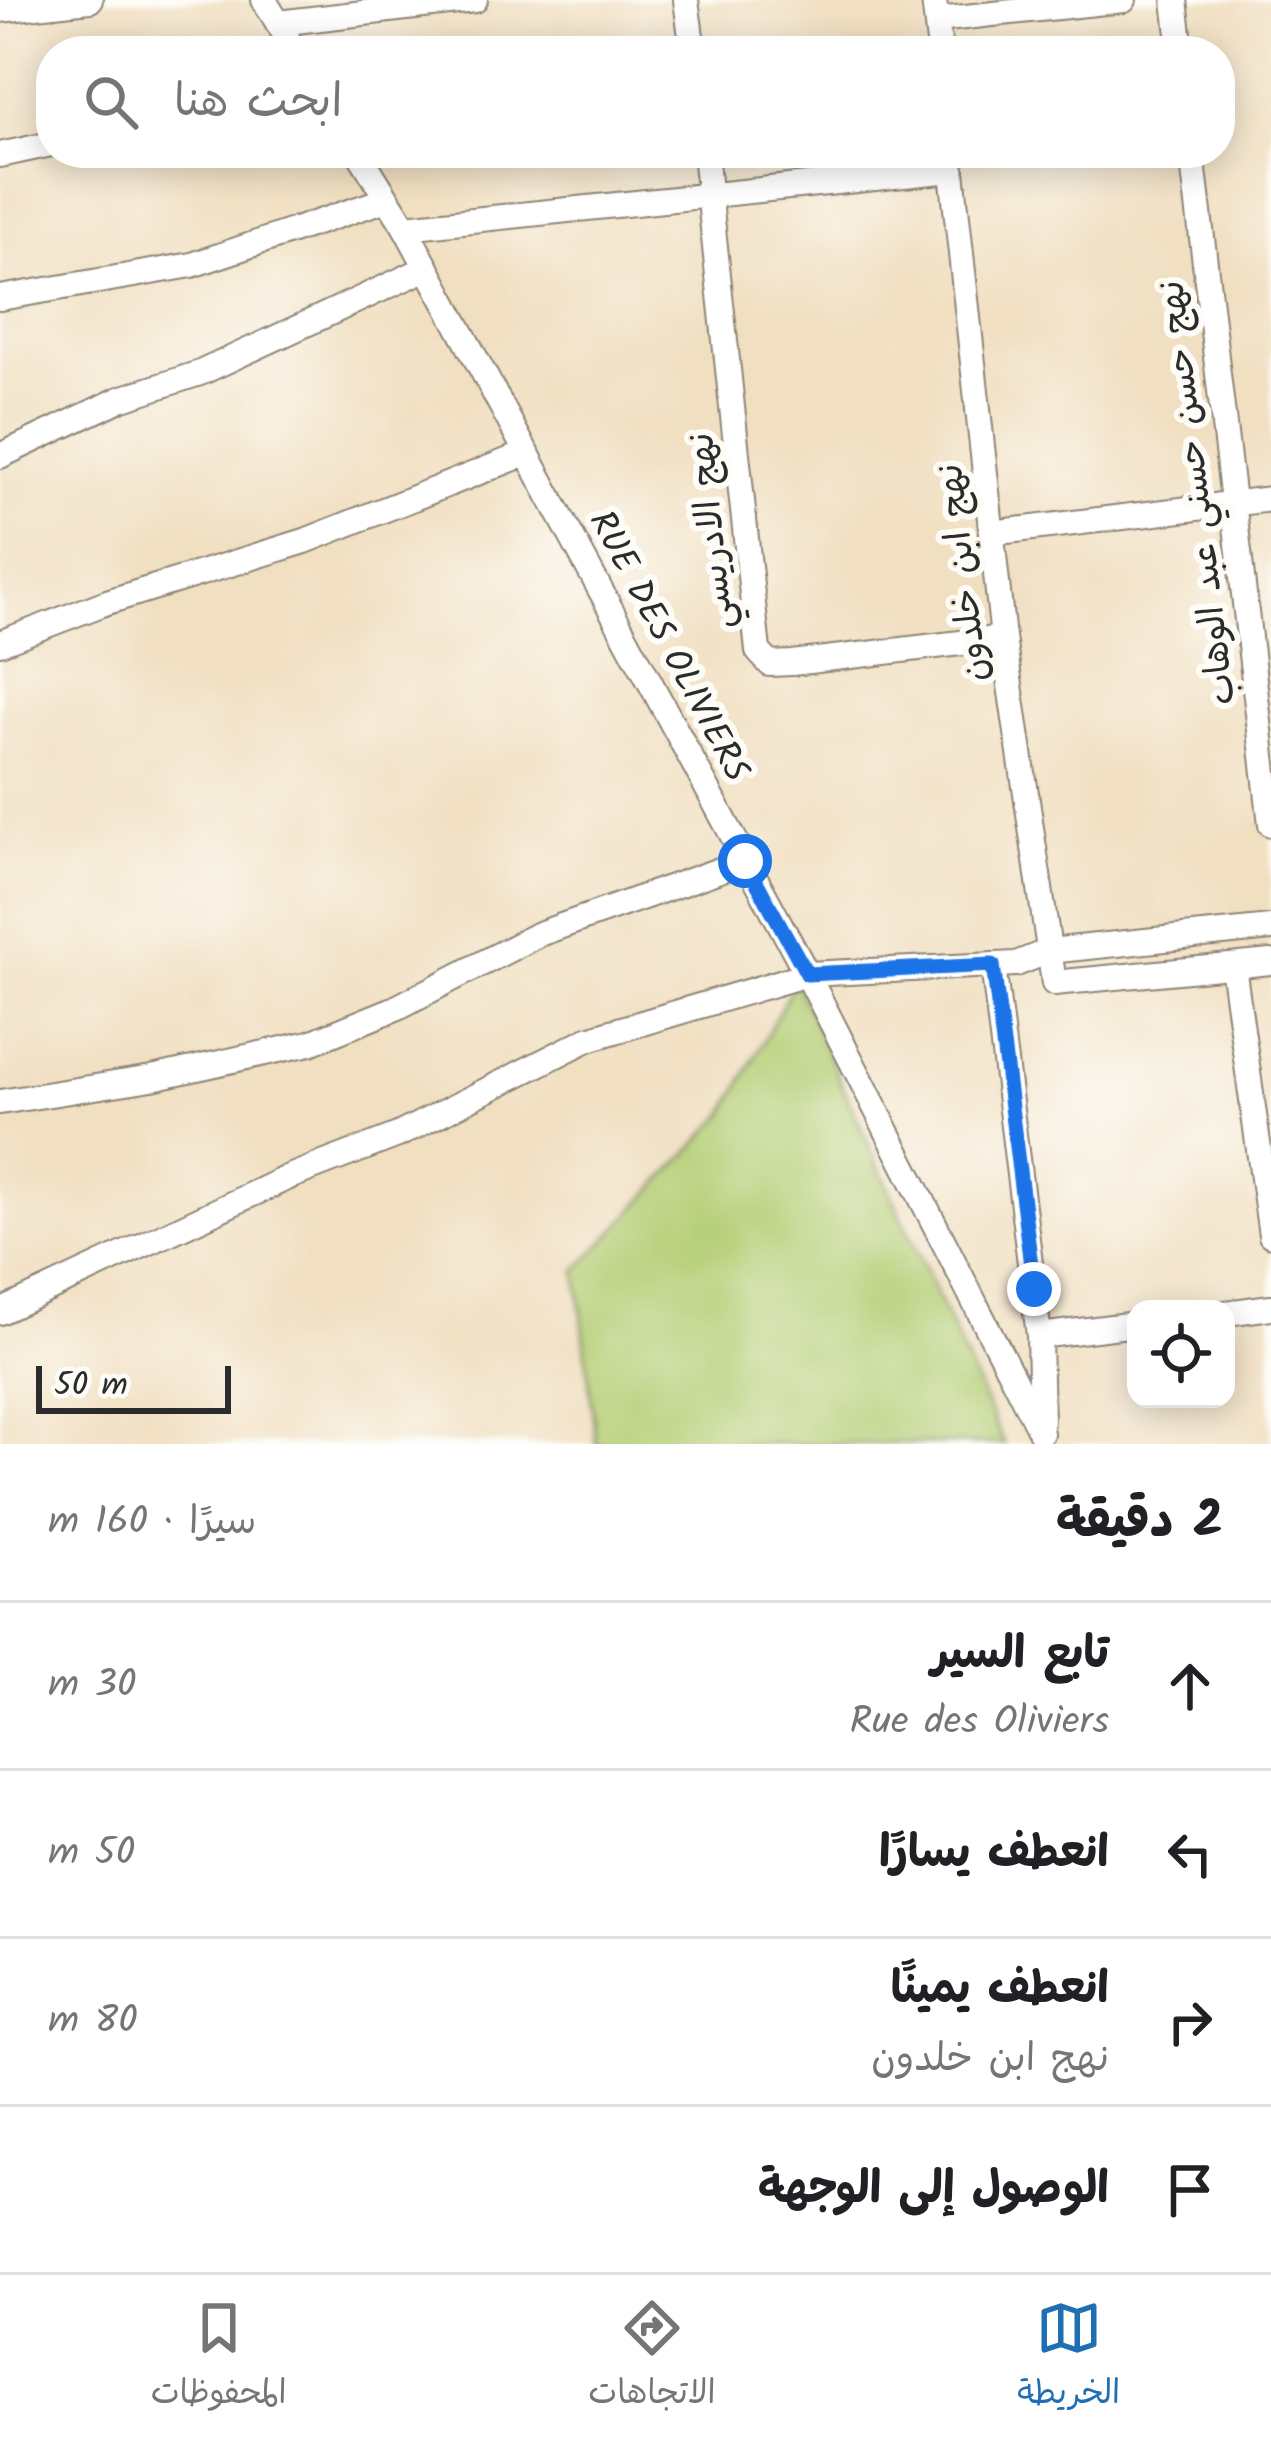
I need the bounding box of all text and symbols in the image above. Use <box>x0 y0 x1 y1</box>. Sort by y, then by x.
search box <box>36 36 1235 168</box>
text: ابحث هنا <box>174 67 342 139</box>
icon: search <box>78 69 144 135</box>
street label: نهج حسن حسني عبد الوهاب <box>1144 277 1253 708</box>
street label: نهج الادريسي <box>674 430 751 632</box>
street label: نهج ابن خلدون <box>923 460 1006 685</box>
street label: RUE DES OLIVIERS <box>572 501 764 793</box>
route start <box>718 834 772 888</box>
route end <box>1007 1262 1061 1316</box>
map controls <box>1127 1300 1235 1408</box>
button: locate <box>1127 1300 1235 1408</box>
scale bar <box>36 1360 231 1413</box>
text: 50 m <box>54 1360 128 1413</box>
text: 2 دقيقة <box>1056 1482 1223 1563</box>
text: سيرًا · 160 m <box>48 1492 257 1554</box>
text: تابع السير <box>931 1619 1109 1691</box>
icon: ahead <box>1157 1653 1223 1719</box>
text: 30 m <box>48 1655 136 1717</box>
text: Rue des Oliviers <box>849 1692 1109 1754</box>
text: انعطف يسارًا <box>879 1818 1109 1890</box>
icon: left <box>1157 1821 1223 1887</box>
text: 50 m <box>48 1823 135 1885</box>
text: انعطف يمينًا <box>891 1954 1109 2026</box>
icon: right <box>1157 1989 1223 2055</box>
text: 80 m <box>48 1991 138 2053</box>
text: نهج ابن خلدون <box>871 2029 1109 2091</box>
text: الوصول إلى الوجهة <box>758 2154 1109 2226</box>
icon: arrive <box>1157 2157 1223 2223</box>
tab: المحفوظات <box>151 2295 287 2421</box>
tab: الاتجاهات <box>588 2295 716 2421</box>
tab: الخريطة <box>1017 2295 1120 2421</box>

